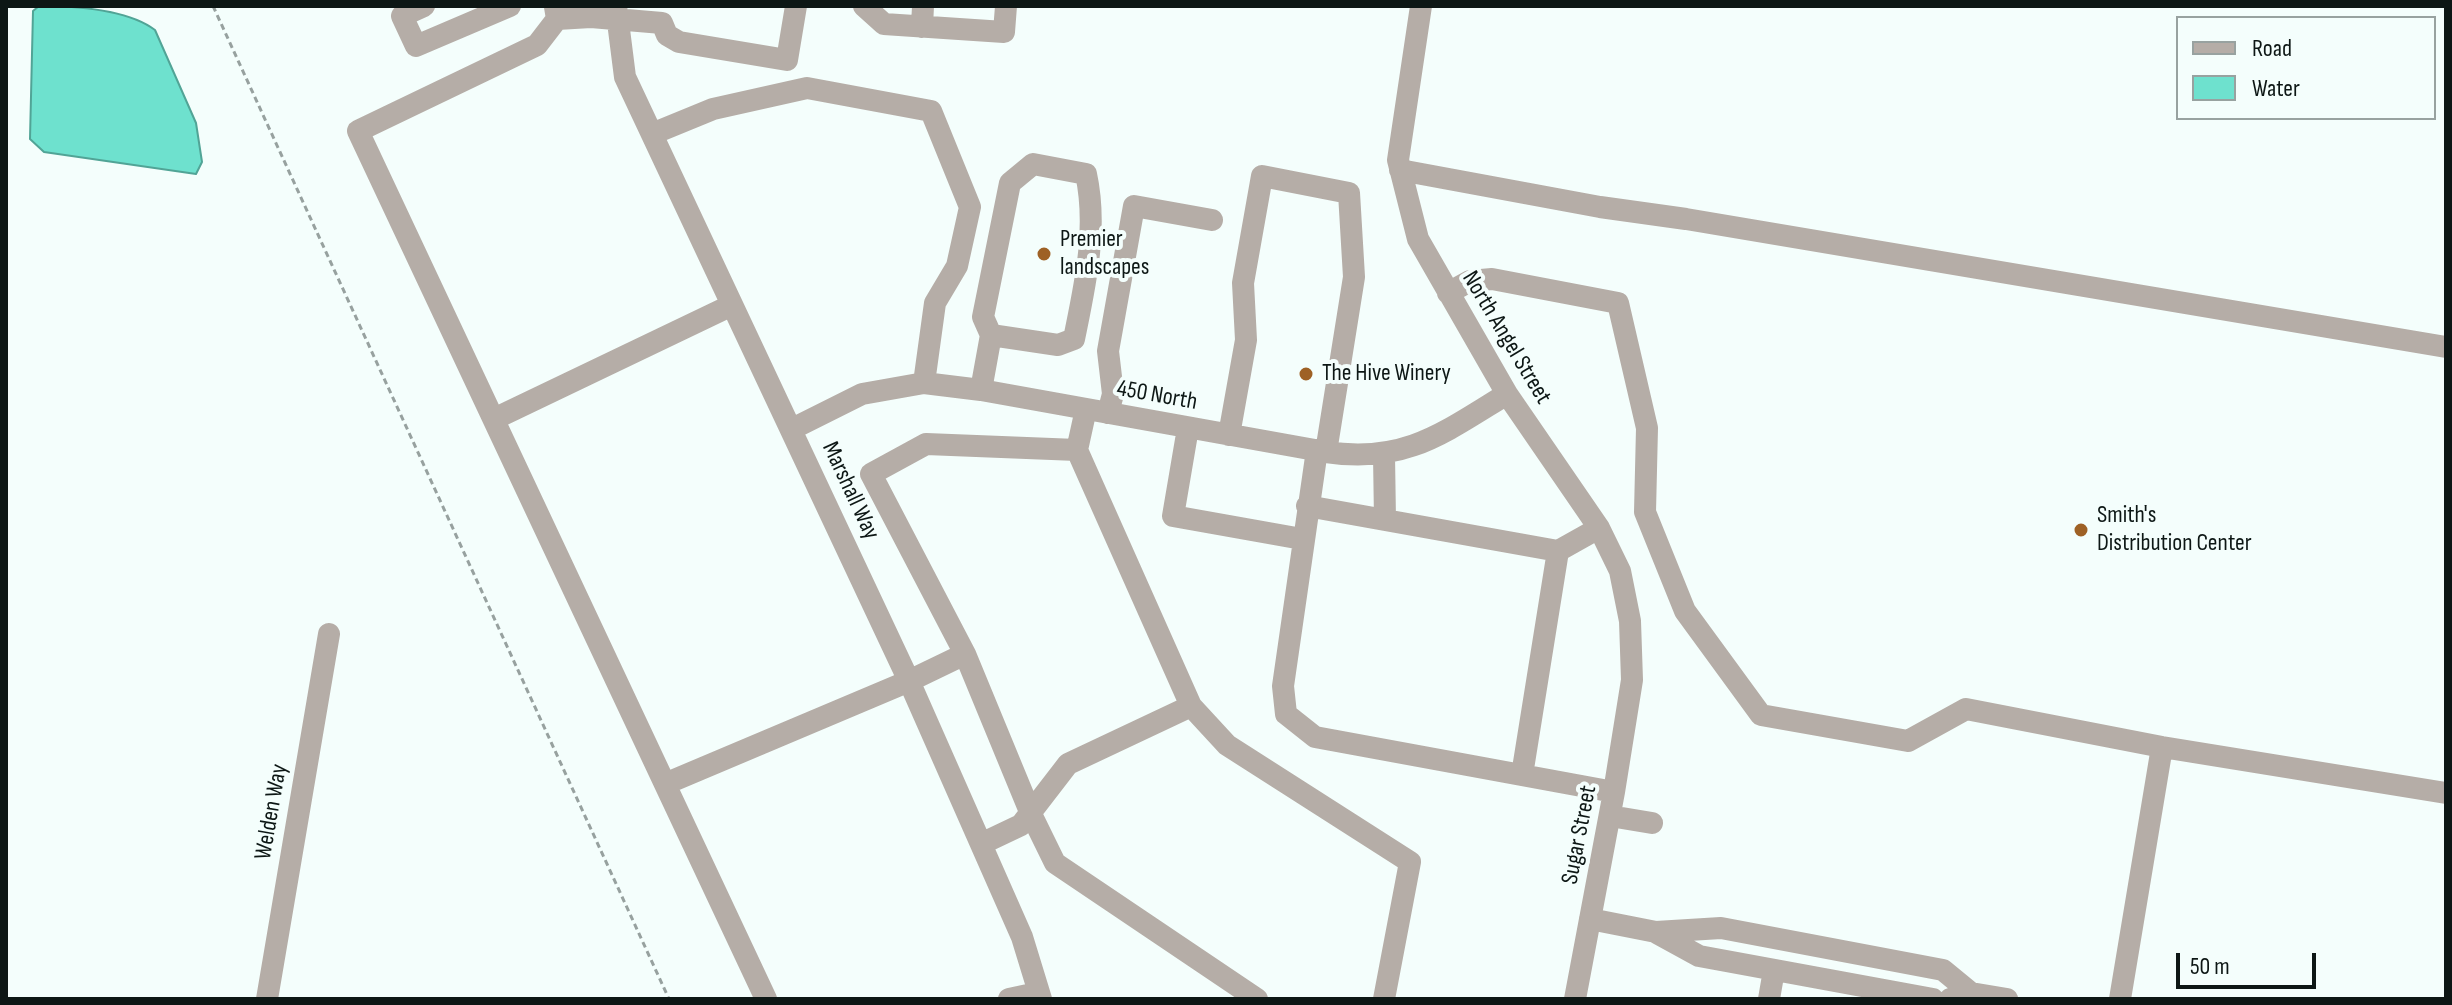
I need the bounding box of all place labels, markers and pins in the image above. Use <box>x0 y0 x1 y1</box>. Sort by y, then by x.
place label: Premier landscapes <box>1060 226 1149 282</box>
marker: Premier landscapes <box>1035 245 1053 263</box>
place label: The Hive Winery <box>1322 360 1451 388</box>
marker: The Hive Winery <box>1297 365 1315 383</box>
place label: Smith's Distribution Center <box>2097 502 2252 558</box>
marker: Smith's Distribution Center <box>2072 521 2090 539</box>

